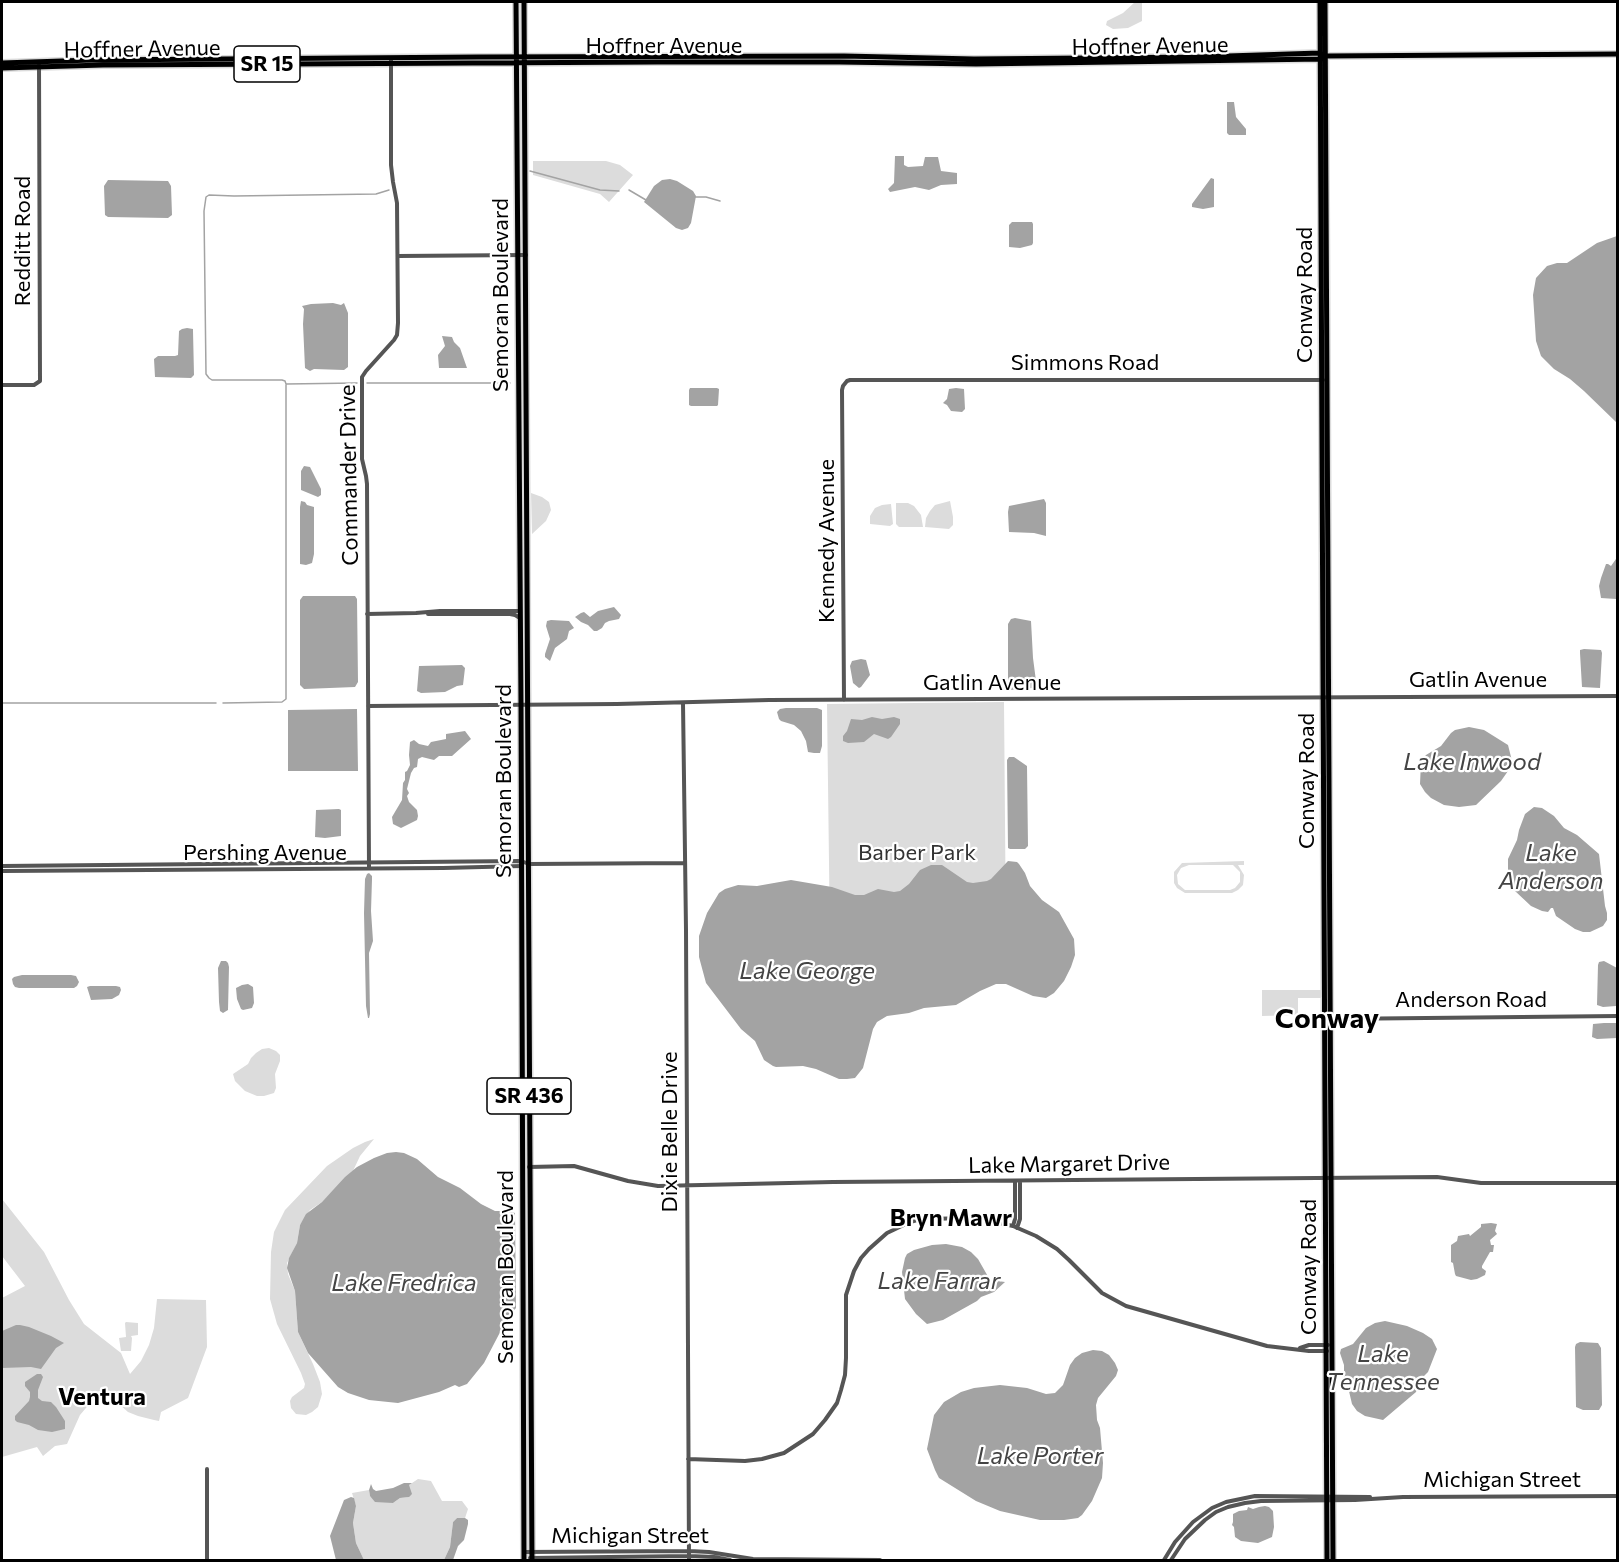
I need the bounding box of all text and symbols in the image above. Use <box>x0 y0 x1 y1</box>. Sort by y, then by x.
street label: Hoffner Avenue <box>1071 31 1229 61</box>
street label: Hoffner Avenue <box>586 33 742 59</box>
street label: Hoffner Avenue <box>63 34 221 64</box>
road number: SR 15 <box>234 46 300 82</box>
street label: Redditt Road <box>10 176 36 306</box>
street label: Semoran Boulevard <box>488 198 514 392</box>
street label: Conway Road <box>1292 227 1318 363</box>
street label: Simmons Road <box>1011 350 1159 376</box>
street label: Commander Drive <box>334 384 364 566</box>
street label: Kennedy Avenue <box>814 459 840 623</box>
street label: Gatlin Avenue <box>1409 667 1547 693</box>
street label: Gatlin Avenue <box>923 670 1061 696</box>
street label: Semoran Boulevard <box>491 684 517 878</box>
street label: Conway Road <box>1294 713 1320 849</box>
water label: Lake Inwood <box>1403 748 1541 776</box>
water label: Lake Anderson <box>1498 839 1604 895</box>
street label: Pershing Avenue <box>183 840 347 866</box>
park label: Barber Park <box>858 840 976 866</box>
water label: Lake George <box>739 957 875 985</box>
street label: Anderson Road <box>1395 987 1547 1013</box>
district label: Conway <box>1275 1002 1379 1036</box>
street label: Dixie Belle Drive <box>657 1052 683 1212</box>
road number: SR 436 <box>487 1078 571 1114</box>
street label: Lake Margaret Drive <box>968 1149 1170 1179</box>
street label: Semoran Boulevard <box>493 1170 519 1364</box>
street label: Conway Road <box>1296 1199 1322 1335</box>
district label: Bryn Mawr <box>890 1204 1012 1232</box>
water label: Lake Farrar <box>878 1267 1000 1295</box>
water label: Lake Fredrica <box>331 1269 477 1297</box>
water label: Lake Tennessee <box>1326 1340 1440 1396</box>
district label: Ventura <box>58 1383 146 1411</box>
water label: Lake Porter <box>977 1442 1103 1470</box>
street label: Michigan Street <box>1423 1467 1581 1493</box>
street label: Michigan Street <box>551 1523 709 1549</box>

